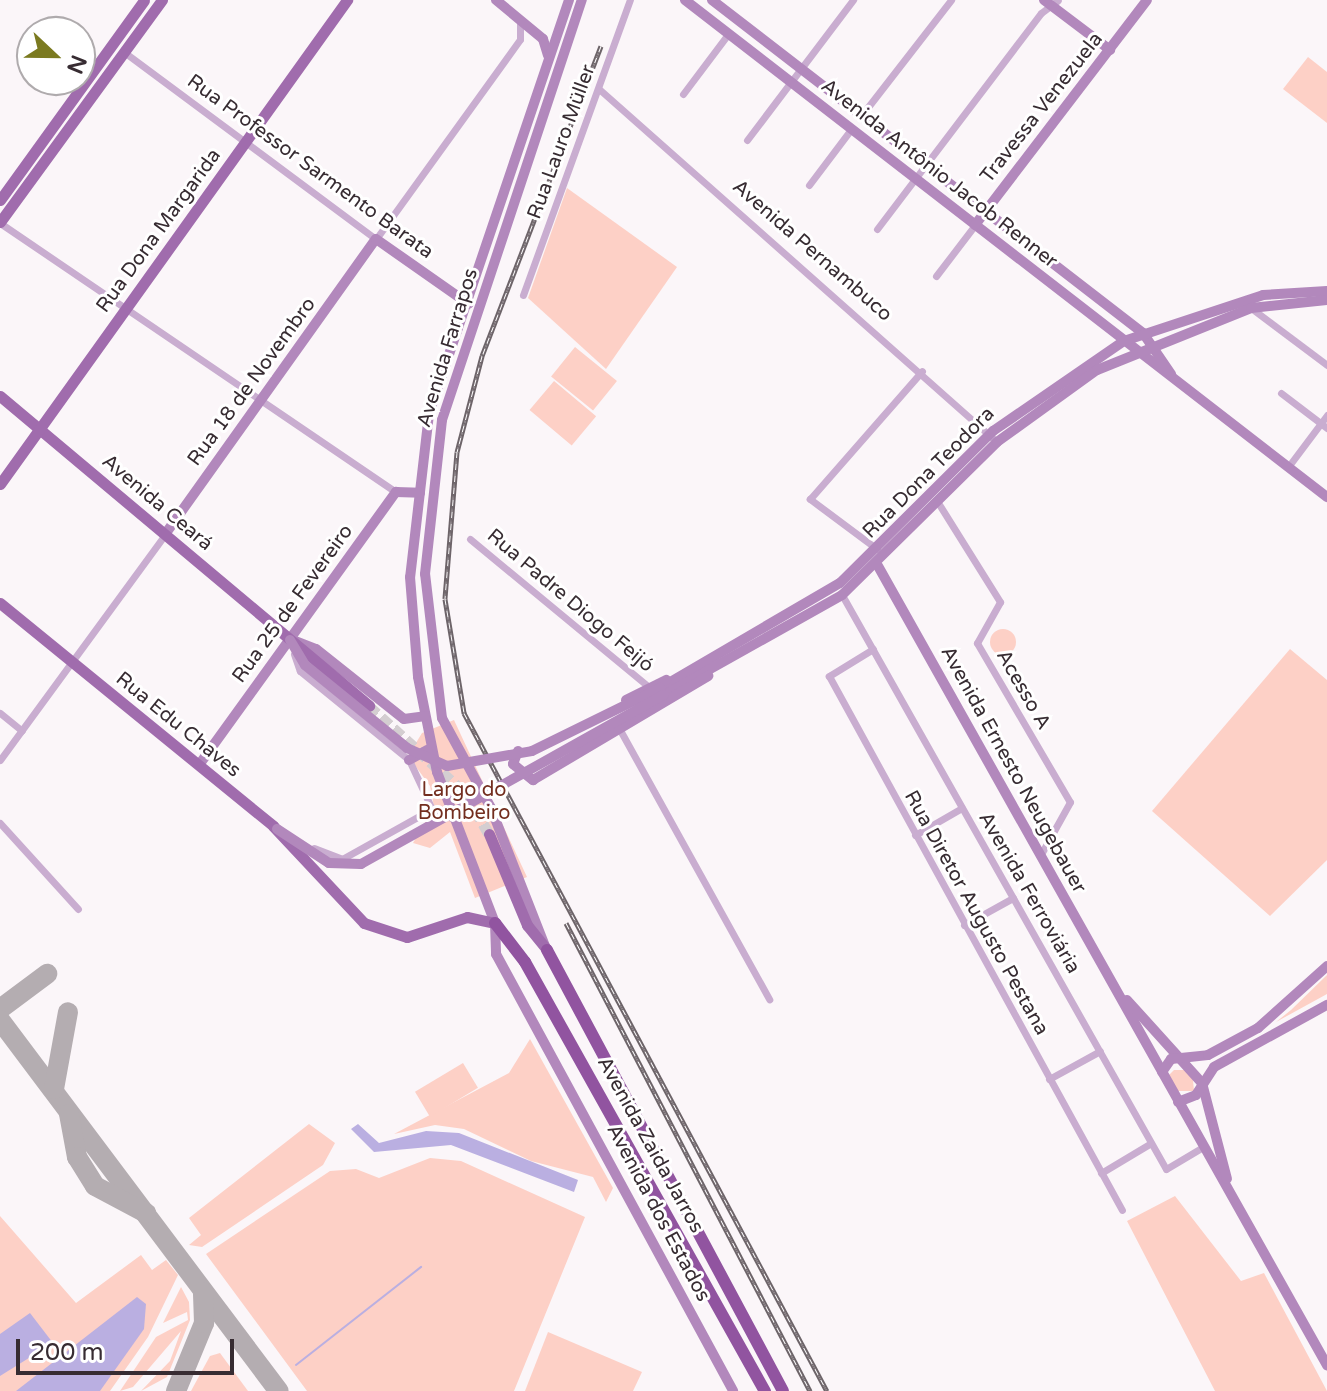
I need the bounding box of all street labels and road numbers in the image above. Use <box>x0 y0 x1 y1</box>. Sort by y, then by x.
street label: Travessa Venezuela <box>976 28 1108 188</box>
street label: Rua Lauro Müller <box>523 61 601 223</box>
street label: Rua Professor Sarmento Barata <box>182 70 438 264</box>
street label: Avenida Antônio Jacob Renner <box>816 74 1062 274</box>
street label: Rua Dona Margarida <box>92 144 226 318</box>
street label: Avenida Pernambuco <box>727 175 897 327</box>
street label: Avenida Farrapos <box>412 266 484 430</box>
street label: Rua 18 de Novembro <box>183 293 321 471</box>
street label: Rua Dona Teodora <box>858 402 1000 544</box>
street label: Avenida Ceará <box>97 450 217 556</box>
street label: Rua 25 de Fevereiro <box>227 520 359 688</box>
street label: Rua Padre Diogo Feijó <box>482 524 658 678</box>
street label: Avenida Ernesto Neugebauer <box>935 642 1091 898</box>
street label: Acesso A <box>991 646 1055 734</box>
street label: Rua Edu Chaves <box>111 667 245 783</box>
street label: Rua Diretor Augusto Pestana <box>899 786 1053 1040</box>
street label: Avenida Ferroviária <box>973 808 1085 978</box>
street label: Avenida Zaida Jarros <box>592 1053 708 1237</box>
street label: Avenida dos Estados <box>601 1120 715 1306</box>

